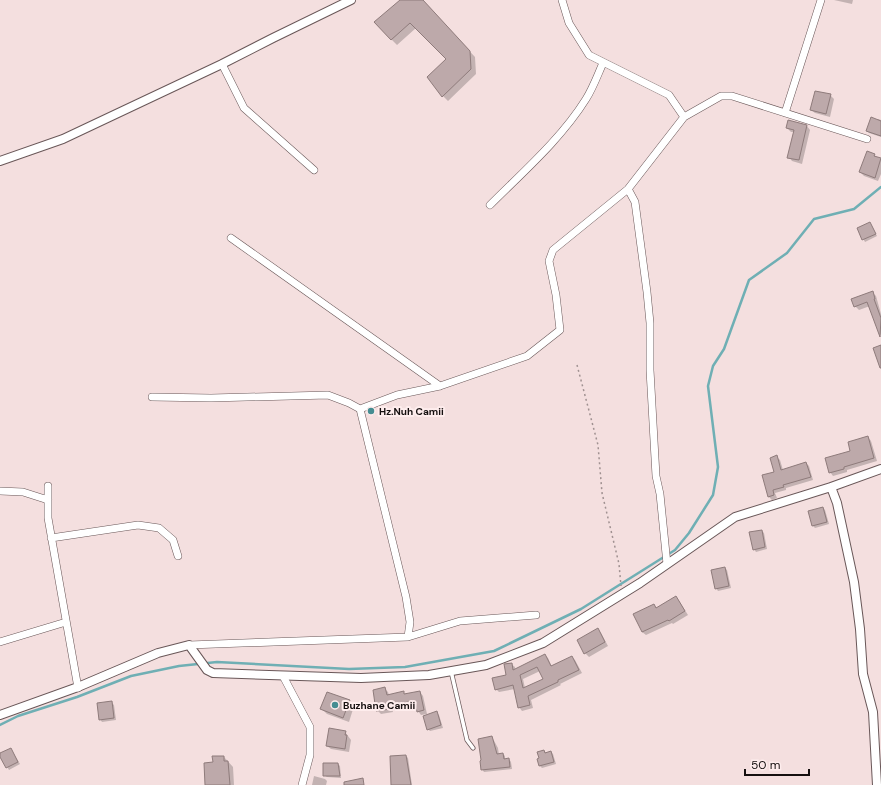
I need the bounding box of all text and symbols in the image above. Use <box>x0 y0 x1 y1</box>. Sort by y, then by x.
place label: Hz.Nuh Camii <box>379 405 444 418</box>
marker: Hz.Nuh Camii <box>366 406 376 416</box>
place label: Buzhane Camii <box>343 699 415 712</box>
marker: Buzhane Camii <box>330 700 340 710</box>
scale bar <box>745 751 809 777</box>
text: 50 m <box>751 757 780 773</box>

